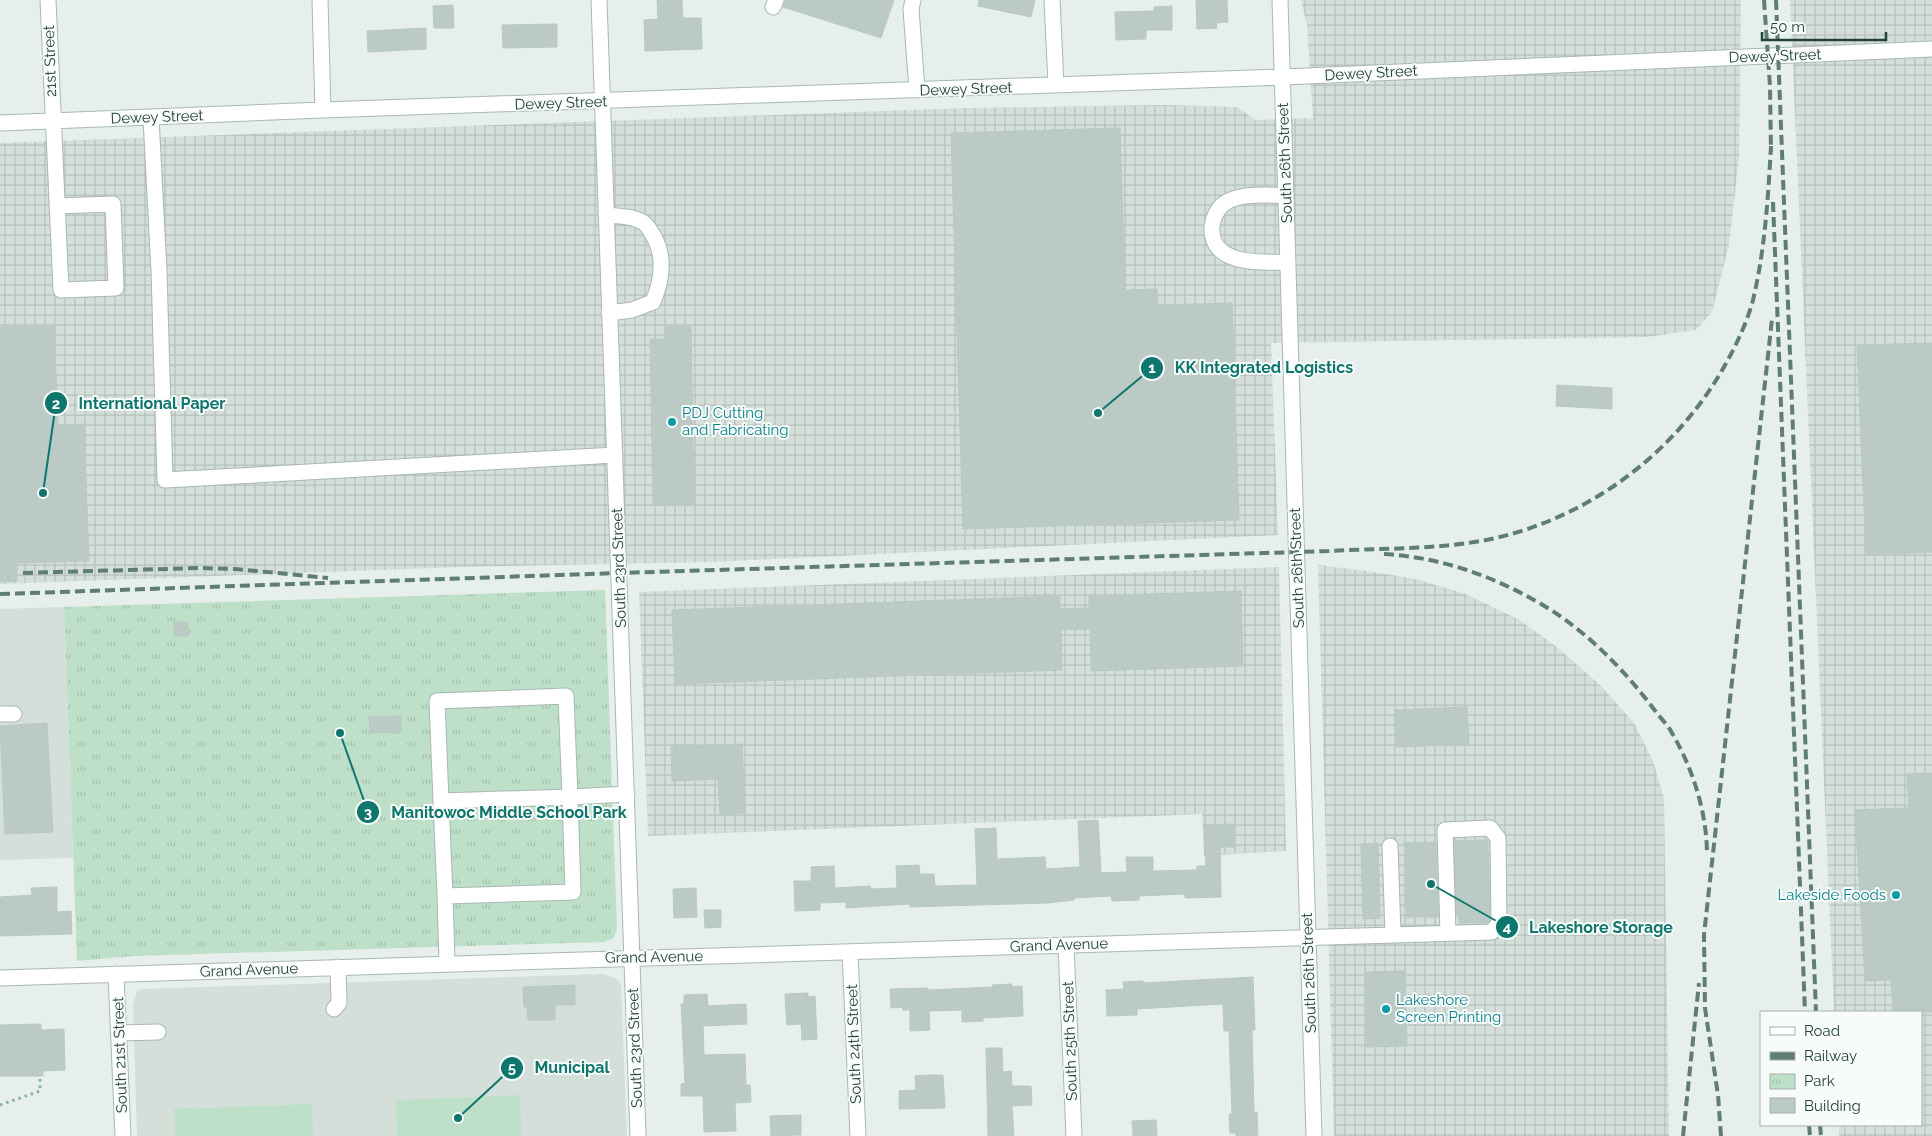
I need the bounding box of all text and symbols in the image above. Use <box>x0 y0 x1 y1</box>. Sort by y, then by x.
scale bar <box>1762 10 1886 42</box>
text: 50 m <box>1770 18 1805 36</box>
street label: 21st Street <box>40 25 60 97</box>
street label: Dewey Street <box>1728 45 1822 67</box>
street label: Dewey Street <box>1324 62 1418 84</box>
street label: Dewey Street <box>919 78 1013 100</box>
street label: Dewey Street <box>514 92 608 114</box>
street label: South 26th Street <box>1274 102 1296 224</box>
street label: Dewey Street <box>110 106 204 128</box>
callout: KK Integrated Logistics <box>1140 352 1363 383</box>
text: KK Integrated Logistics <box>1175 358 1353 377</box>
text: 1 <box>1148 359 1156 377</box>
callout: International Paper <box>44 388 236 419</box>
text: International Paper <box>79 394 226 413</box>
text: 2 <box>52 395 60 413</box>
place label: PDJ Cutting and Fabricating <box>682 404 789 439</box>
marker: PDJ Cutting and Fabricating <box>666 416 678 428</box>
street label: South 26th Street <box>1286 507 1308 629</box>
street label: South 23rd Street <box>608 508 630 628</box>
callout: Manitowoc Middle School Park <box>356 797 637 828</box>
text: Manitowoc Middle School Park <box>391 803 627 822</box>
text: 3 <box>364 804 372 822</box>
place label: Lakeside Foods <box>1777 886 1886 904</box>
marker: Lakeside Foods <box>1890 889 1902 901</box>
callout: Lakeshore Storage <box>1494 911 1683 942</box>
street label: South 26th Street <box>1298 912 1320 1034</box>
text: 4 <box>1503 918 1512 936</box>
text: Lakeshore Storage <box>1529 918 1673 937</box>
street label: Grand Avenue <box>1010 934 1109 956</box>
street label: Grand Avenue <box>605 947 703 967</box>
street label: Grand Avenue <box>200 959 299 981</box>
street label: South 25th Street <box>1059 981 1081 1101</box>
street label: South 24th Street <box>843 984 865 1104</box>
street label: South 23rd Street <box>624 988 646 1108</box>
place label: Lakeshore Screen Printing <box>1396 991 1501 1026</box>
street label: South 21st Street <box>109 996 131 1114</box>
marker: Lakeshore Screen Printing <box>1380 1003 1392 1015</box>
legend <box>1760 1011 1922 1126</box>
text: Road <box>1804 1022 1840 1040</box>
text: Railway <box>1804 1047 1857 1065</box>
callout: Municipal <box>500 1052 620 1083</box>
text: Municipal <box>535 1058 610 1077</box>
text: 5 <box>508 1059 516 1077</box>
text: Park <box>1804 1072 1835 1090</box>
text: Building <box>1804 1097 1861 1115</box>

